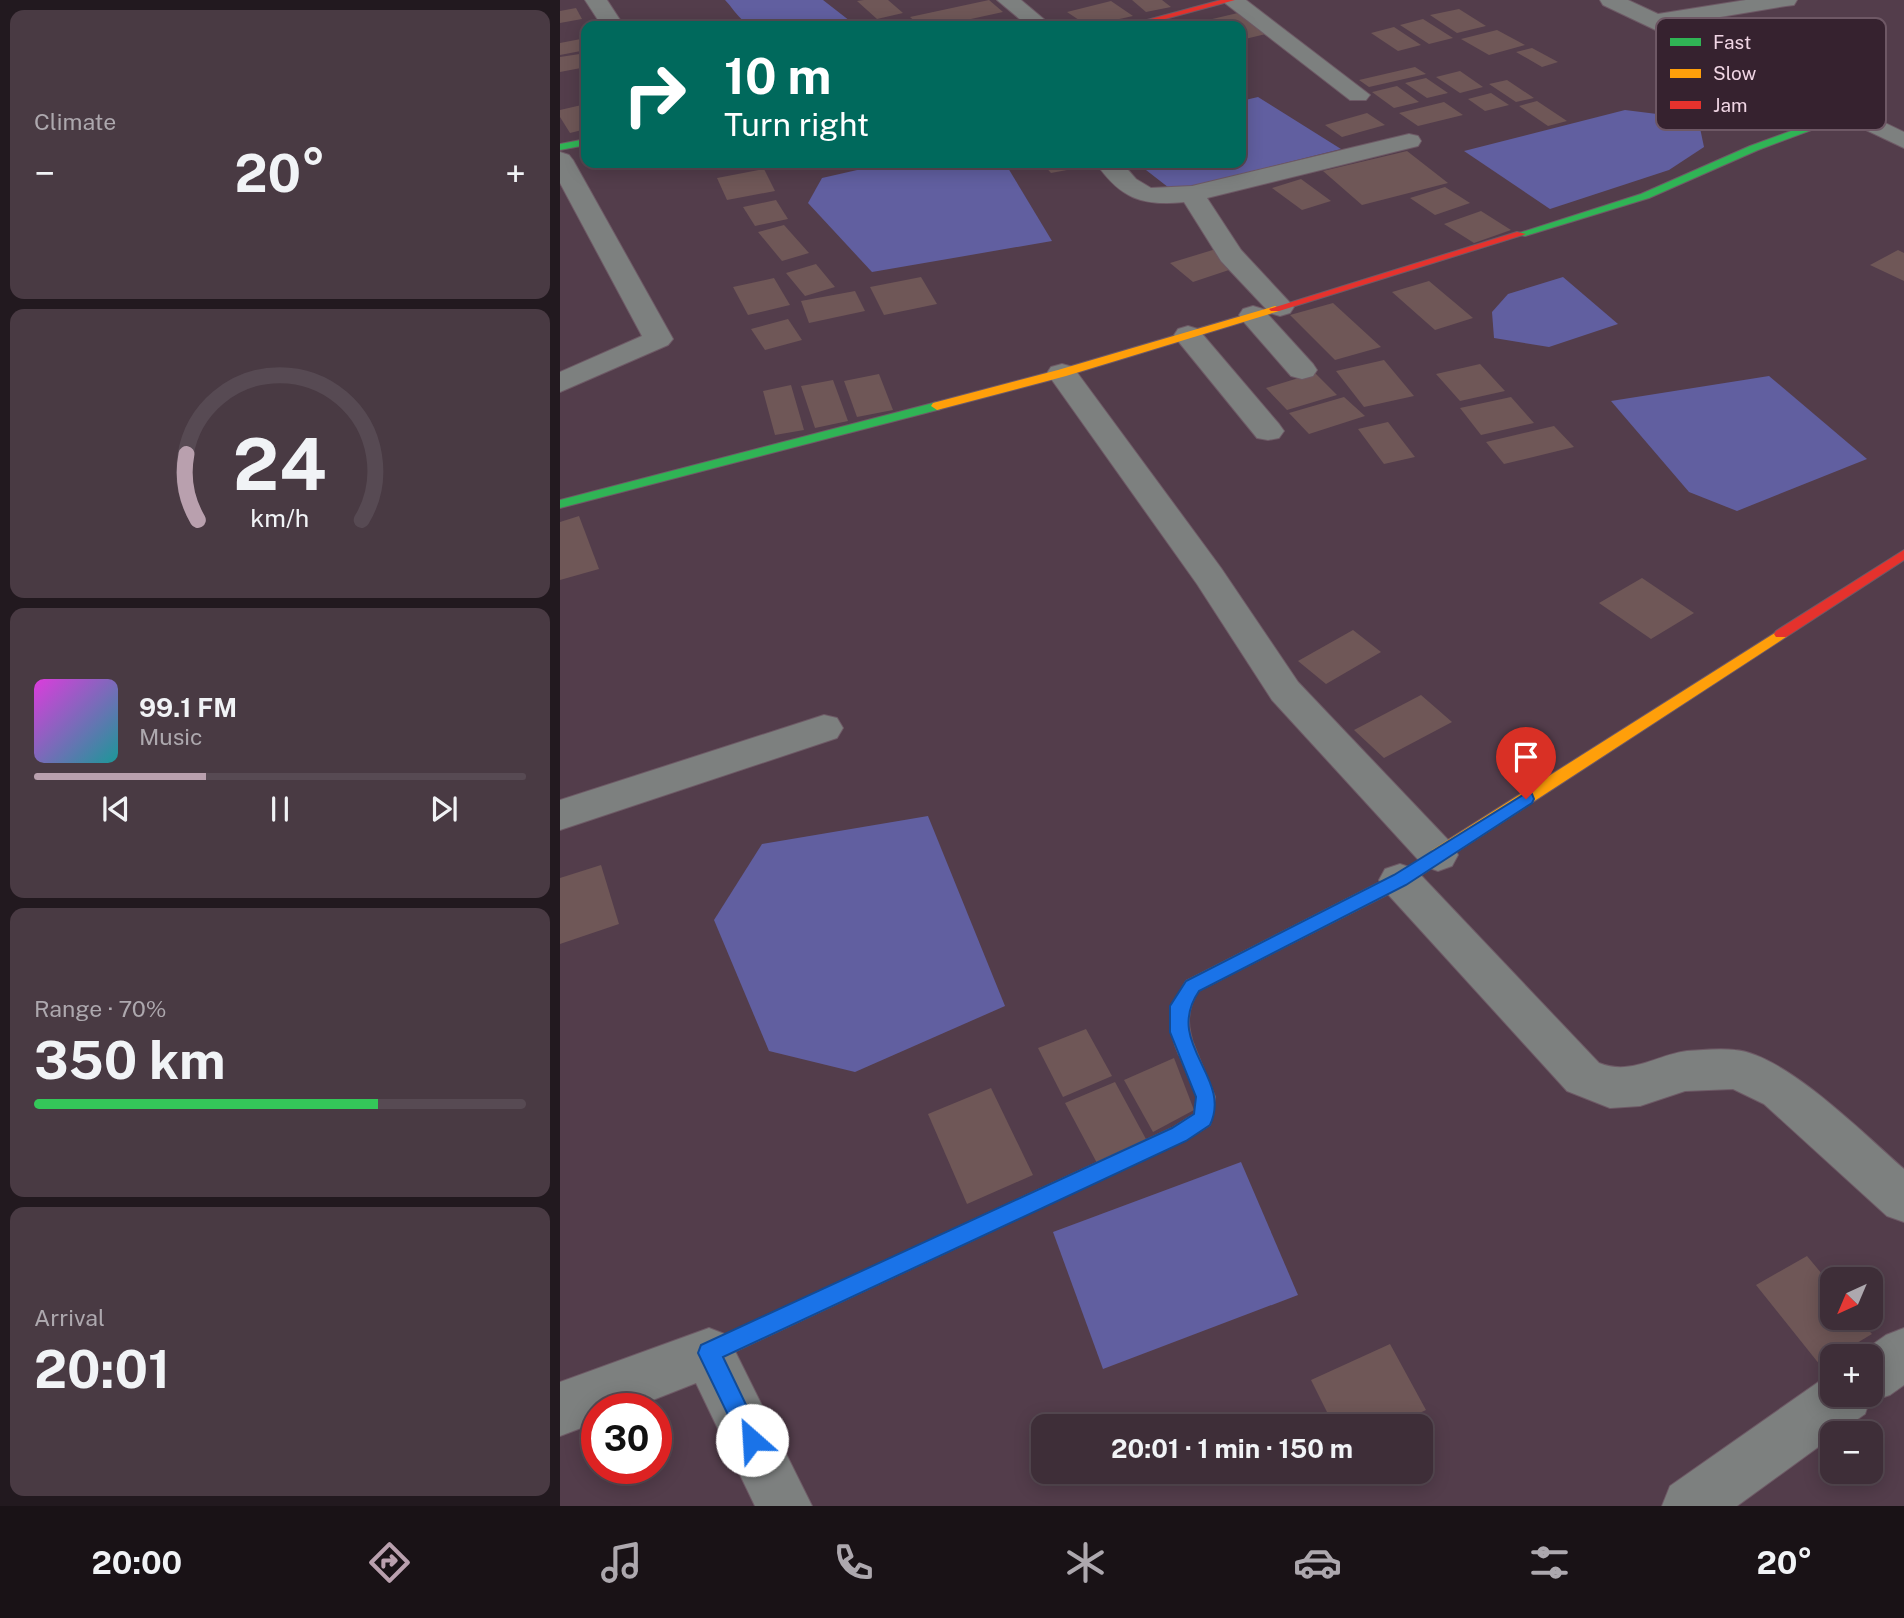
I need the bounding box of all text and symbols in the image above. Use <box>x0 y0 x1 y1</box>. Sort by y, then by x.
legend <box>1656 18 1886 130</box>
text: Fast <box>1713 31 1751 53</box>
text: 10 m <box>724 47 831 105</box>
icon: right <box>609 49 700 140</box>
text: Slow <box>1713 62 1757 84</box>
text: Jam <box>1713 94 1747 116</box>
text: Turn right <box>724 106 869 143</box>
text: Climate <box>34 108 116 135</box>
text: 20° <box>234 143 326 204</box>
text: − <box>34 151 55 196</box>
text: + <box>505 151 526 196</box>
text: 24 <box>233 421 327 506</box>
text: km/h <box>251 503 309 533</box>
text: 99.1 FM <box>139 692 237 723</box>
text: Music <box>139 723 203 750</box>
pin <box>1496 727 1556 799</box>
icon: arrive <box>1507 738 1545 776</box>
icon: previous <box>97 790 135 828</box>
icon: pause <box>261 790 299 828</box>
icon: next <box>425 790 463 828</box>
text: Range · 70% <box>34 995 167 1022</box>
text: 350 km <box>34 1030 226 1091</box>
north arrow <box>1820 1267 1883 1330</box>
map controls <box>1820 1267 1883 1484</box>
text: Arrival <box>34 1304 105 1331</box>
text: 20:01 <box>34 1339 170 1400</box>
button: + <box>1820 1344 1883 1407</box>
speed limit sign: 30 <box>581 1393 672 1484</box>
position arrow <box>715 1403 789 1477</box>
button: − <box>1820 1421 1883 1484</box>
text: 20:01 · 1 min · 150 m <box>1111 1433 1353 1464</box>
icon: directions <box>365 1538 414 1587</box>
icon: music <box>597 1538 646 1587</box>
icon: phone <box>829 1538 878 1587</box>
icon: climate <box>1061 1538 1110 1587</box>
icon: car <box>1293 1538 1342 1587</box>
icon: filters <box>1525 1538 1574 1587</box>
text: 20:00 <box>91 1544 182 1581</box>
text: 20° <box>1756 1544 1813 1581</box>

